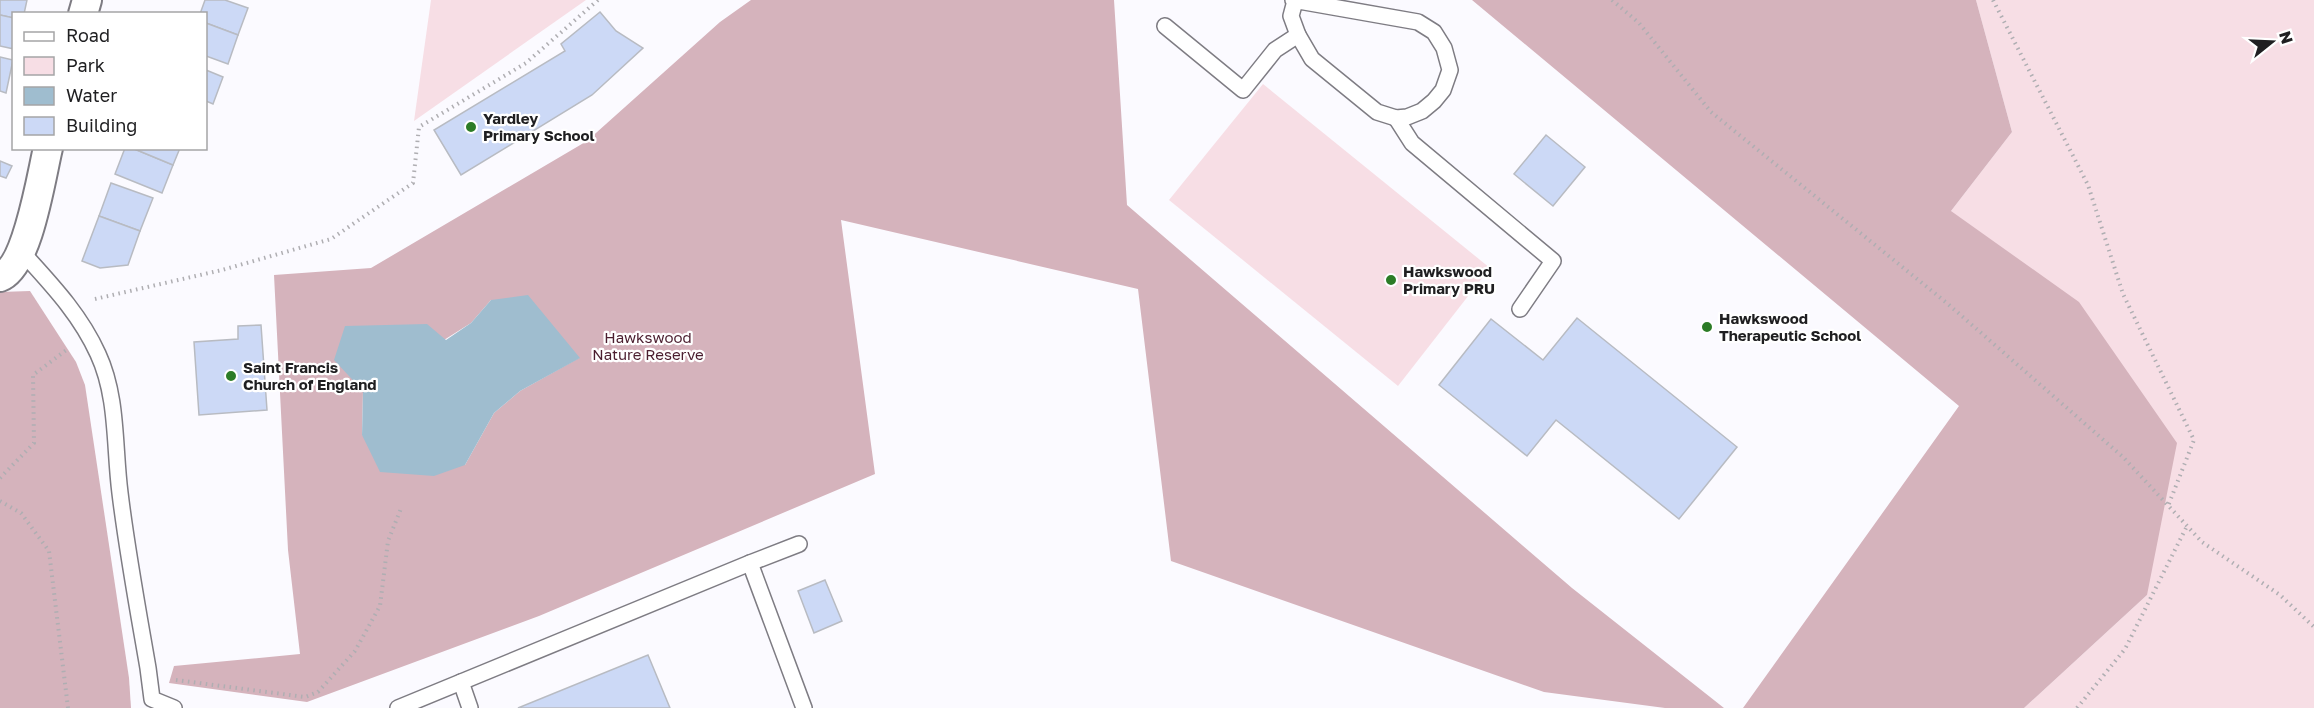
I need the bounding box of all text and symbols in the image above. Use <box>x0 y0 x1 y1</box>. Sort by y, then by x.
legend <box>12 12 207 150</box>
north arrow <box>2242 12 2302 72</box>
text: Road <box>66 24 110 46</box>
text: N <box>2275 28 2298 46</box>
text: Park <box>66 54 105 76</box>
text: Water <box>66 84 117 106</box>
place label: Yardley Primary School <box>483 109 595 144</box>
text: Building <box>66 114 137 136</box>
marker: Yardley Primary School <box>464 120 478 134</box>
place label: Hawkswood Primary PRU <box>1403 262 1495 297</box>
marker: Hawkswood Primary PRU <box>1384 273 1398 287</box>
place label: Hawkswood Therapeutic School <box>1719 309 1861 344</box>
marker: Hawkswood Therapeutic School <box>1700 320 1714 334</box>
park label: Hawkswood Nature Reserve <box>592 328 704 363</box>
place label: Saint Francis Church of England <box>243 358 377 393</box>
marker: Saint Francis Church of England <box>224 369 238 383</box>

